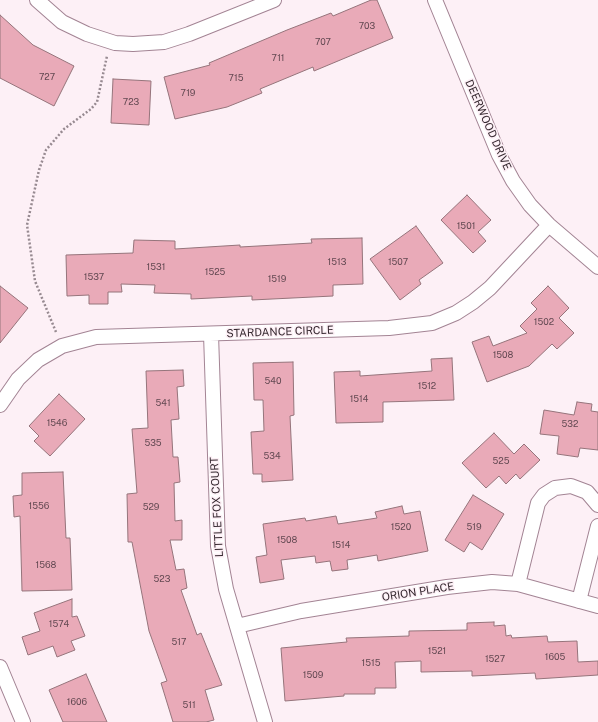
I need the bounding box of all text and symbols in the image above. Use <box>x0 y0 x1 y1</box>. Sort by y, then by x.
house number: 703 <box>359 21 375 31</box>
house number: 707 <box>315 37 331 47</box>
house number: 711 <box>272 53 284 63</box>
house number: 727 <box>39 72 55 82</box>
house number: 715 <box>228 73 244 83</box>
street label: DEERWOOD DRIVE <box>462 78 514 172</box>
house number: 719 <box>181 88 195 98</box>
house number: 723 <box>123 97 139 107</box>
house number: 1501 <box>457 221 475 231</box>
house number: 1513 <box>328 257 346 267</box>
house number: 1507 <box>388 257 408 267</box>
house number: 1531 <box>147 262 165 272</box>
house number: 1525 <box>205 267 225 277</box>
house number: 1537 <box>84 272 104 282</box>
house number: 1519 <box>268 274 286 284</box>
house number: 1502 <box>534 317 554 327</box>
street label: STARDANCE CIRCLE <box>226 324 334 340</box>
house number: 1508 <box>493 350 513 360</box>
house number: 540 <box>265 376 281 386</box>
house number: 1512 <box>418 381 436 391</box>
house number: 1514 <box>350 394 368 404</box>
house number: 541 <box>155 398 171 408</box>
house number: 1546 <box>47 418 67 428</box>
house number: 532 <box>562 419 578 429</box>
house number: 535 <box>144 438 162 448</box>
house number: 534 <box>263 451 281 461</box>
street label: LITTLE FOX COURT <box>208 456 226 558</box>
house number: 525 <box>493 456 509 466</box>
house number: 1556 <box>29 501 49 511</box>
house number: 529 <box>143 502 159 512</box>
house number: 1520 <box>391 522 411 532</box>
house number: 519 <box>466 522 482 532</box>
house number: 1508 <box>277 535 297 545</box>
house number: 1514 <box>332 540 350 550</box>
house number: 1568 <box>36 560 56 570</box>
house number: 523 <box>154 574 170 584</box>
street label: ORION PLACE <box>381 580 455 604</box>
house number: 1574 <box>49 619 69 629</box>
house number: 517 <box>172 637 186 647</box>
house number: 1521 <box>428 646 446 656</box>
house number: 1605 <box>545 652 565 662</box>
house number: 1527 <box>485 654 505 664</box>
house number: 1515 <box>362 658 380 668</box>
house number: 1509 <box>303 670 323 680</box>
house number: 1606 <box>67 697 87 707</box>
house number: 511 <box>182 700 196 710</box>

